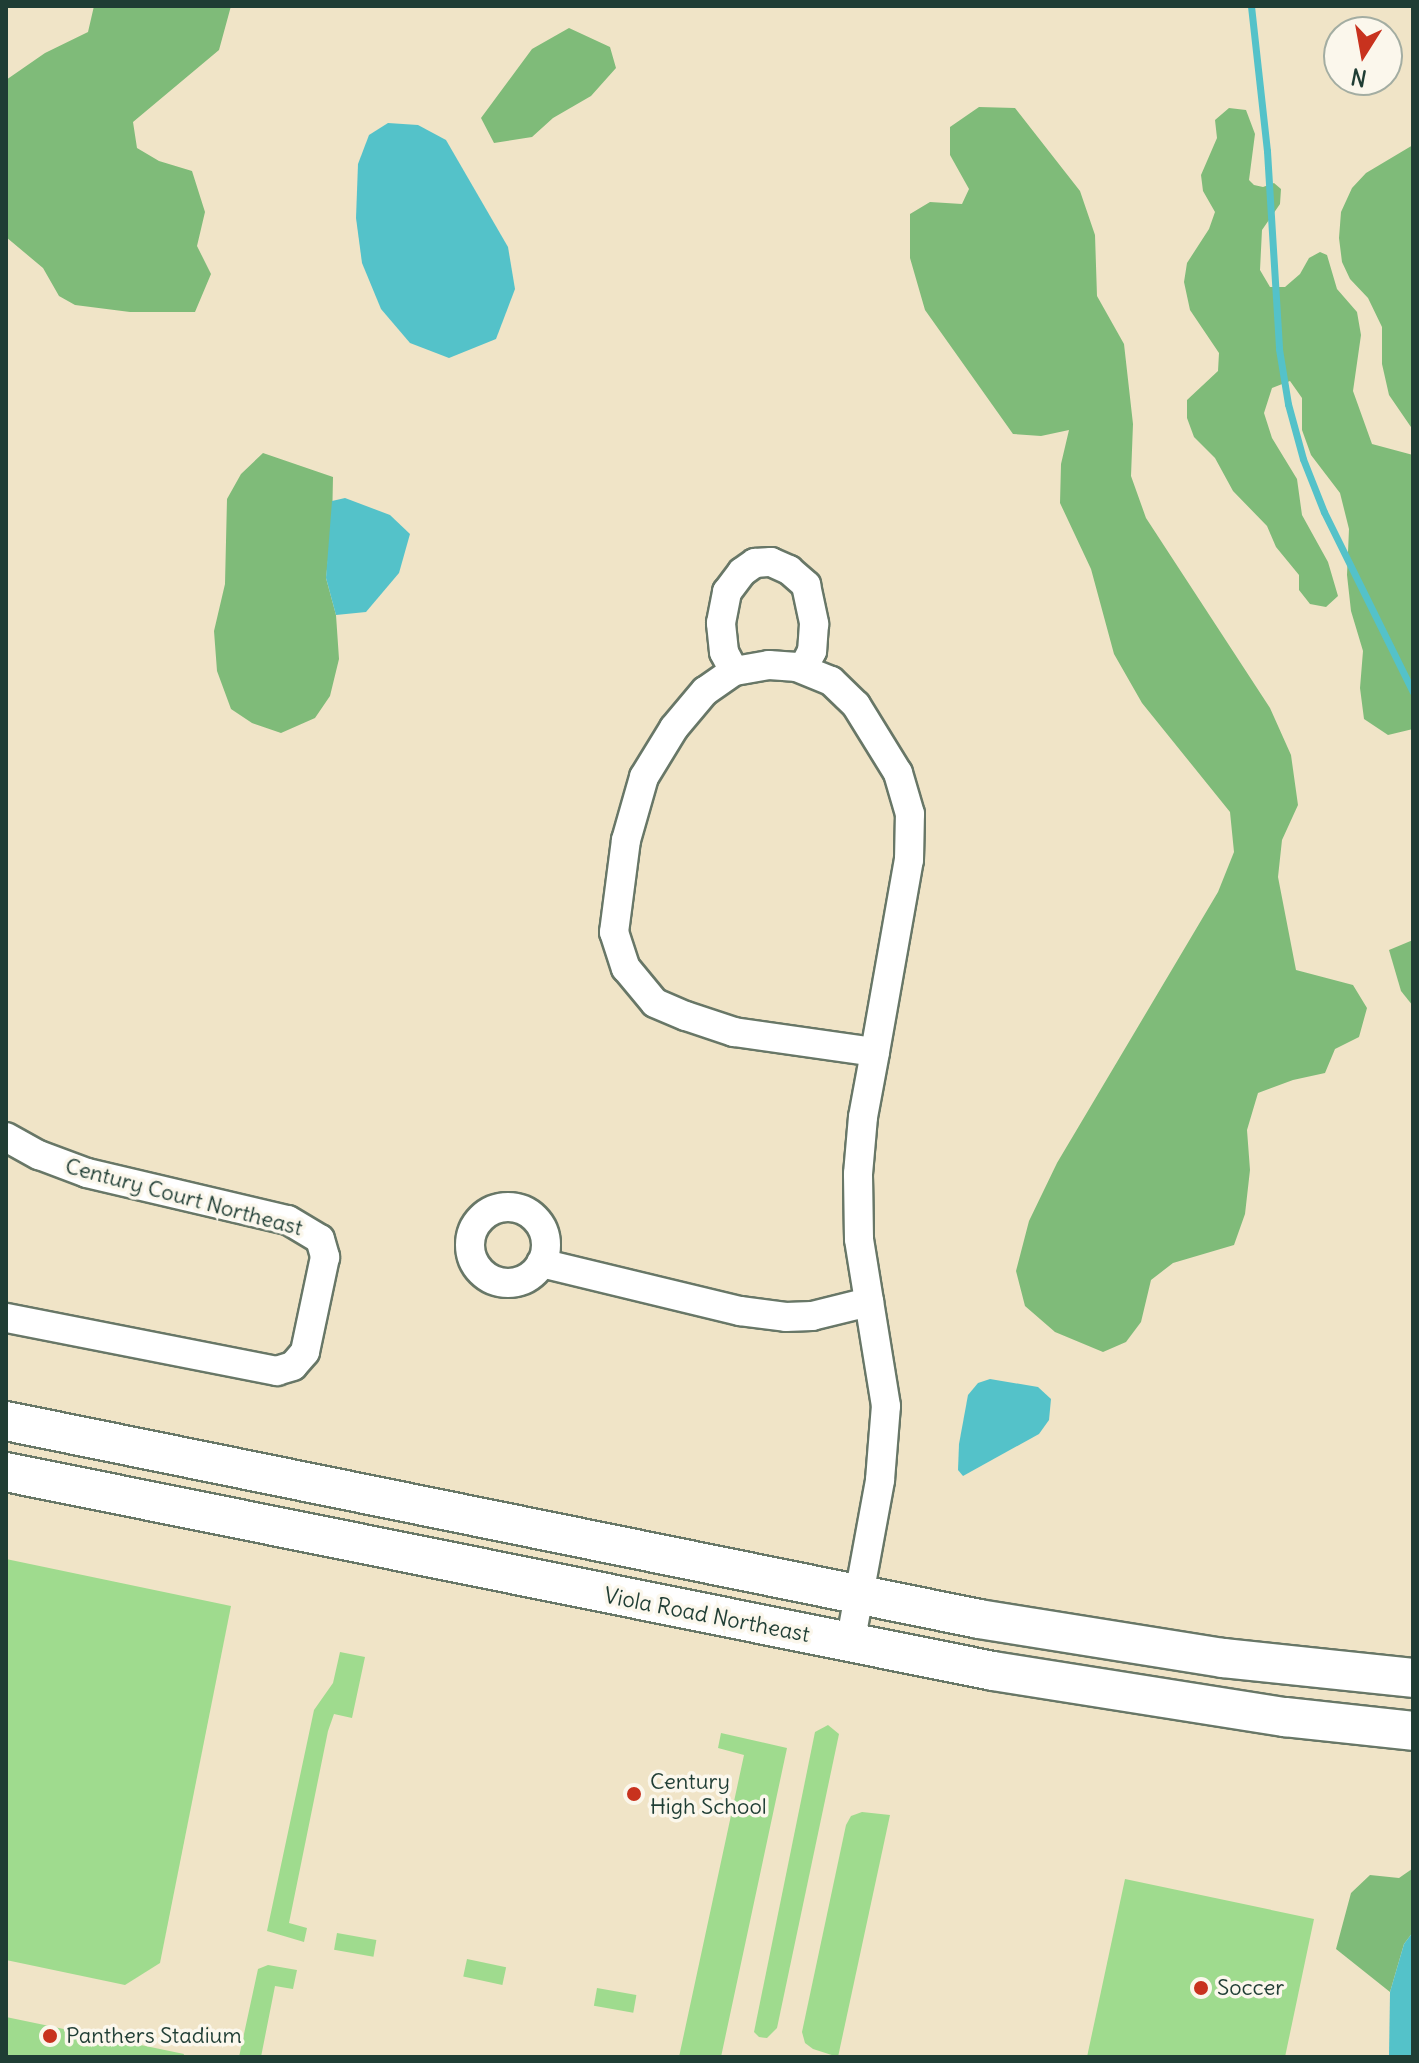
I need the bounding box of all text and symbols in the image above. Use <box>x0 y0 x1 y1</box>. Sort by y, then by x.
north arrow <box>1323 16 1403 96</box>
text: N <box>1349 62 1369 93</box>
street label: Century Court Northeast <box>62 1153 306 1241</box>
street label: Viola Road Northeast <box>602 1582 812 1648</box>
place label: Century High School <box>650 1768 767 1820</box>
marker: Century High School <box>625 1785 643 1803</box>
place label: Soccer <box>1217 1975 1284 2001</box>
marker: Soccer <box>1192 1979 1210 1997</box>
place label: Panthers Stadium <box>66 2023 242 2049</box>
marker: Panthers Stadium <box>41 2027 59 2045</box>

